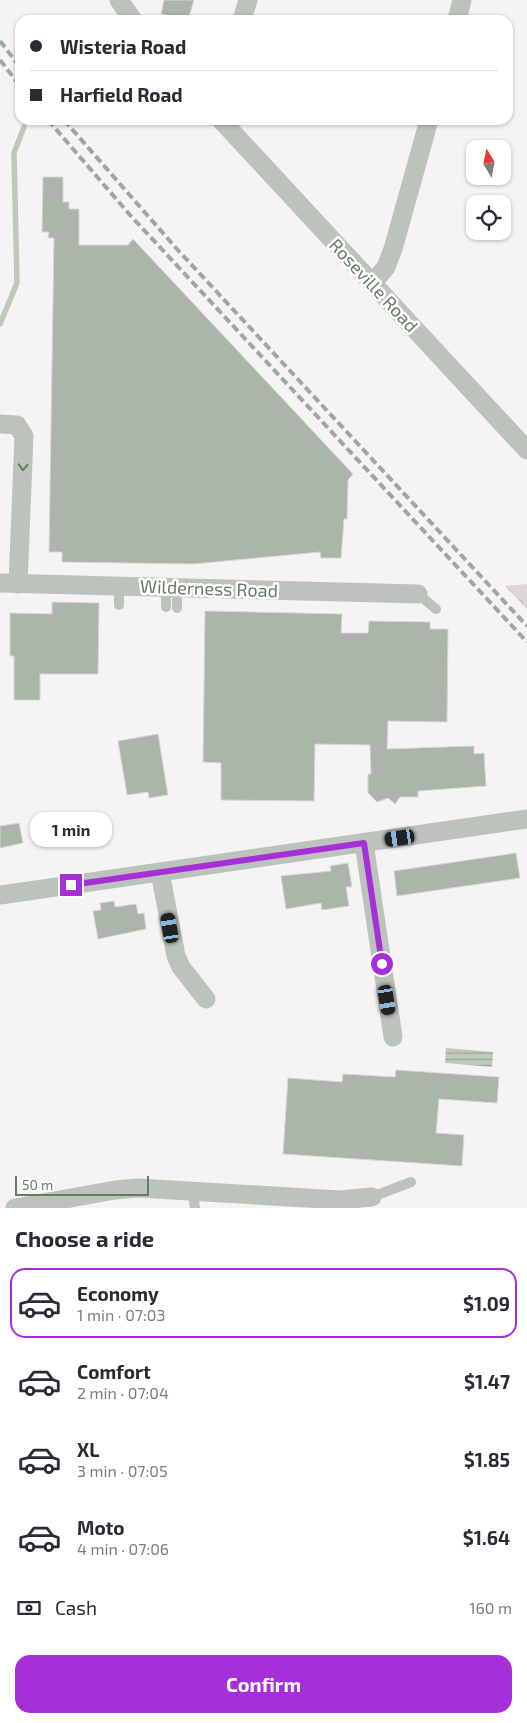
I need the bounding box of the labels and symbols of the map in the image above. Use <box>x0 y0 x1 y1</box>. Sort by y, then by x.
north arrow <box>466 140 511 185</box>
street label: Roseville Road <box>325 234 423 336</box>
one-way arrow <box>17 464 28 472</box>
street label: Wilderness Road <box>140 575 278 601</box>
callout: 1 min <box>30 812 112 848</box>
car <box>384 828 415 848</box>
route end <box>60 874 82 896</box>
car <box>160 912 179 944</box>
route start <box>371 953 393 975</box>
car <box>377 984 396 1016</box>
scale bar <box>15 1173 149 1196</box>

